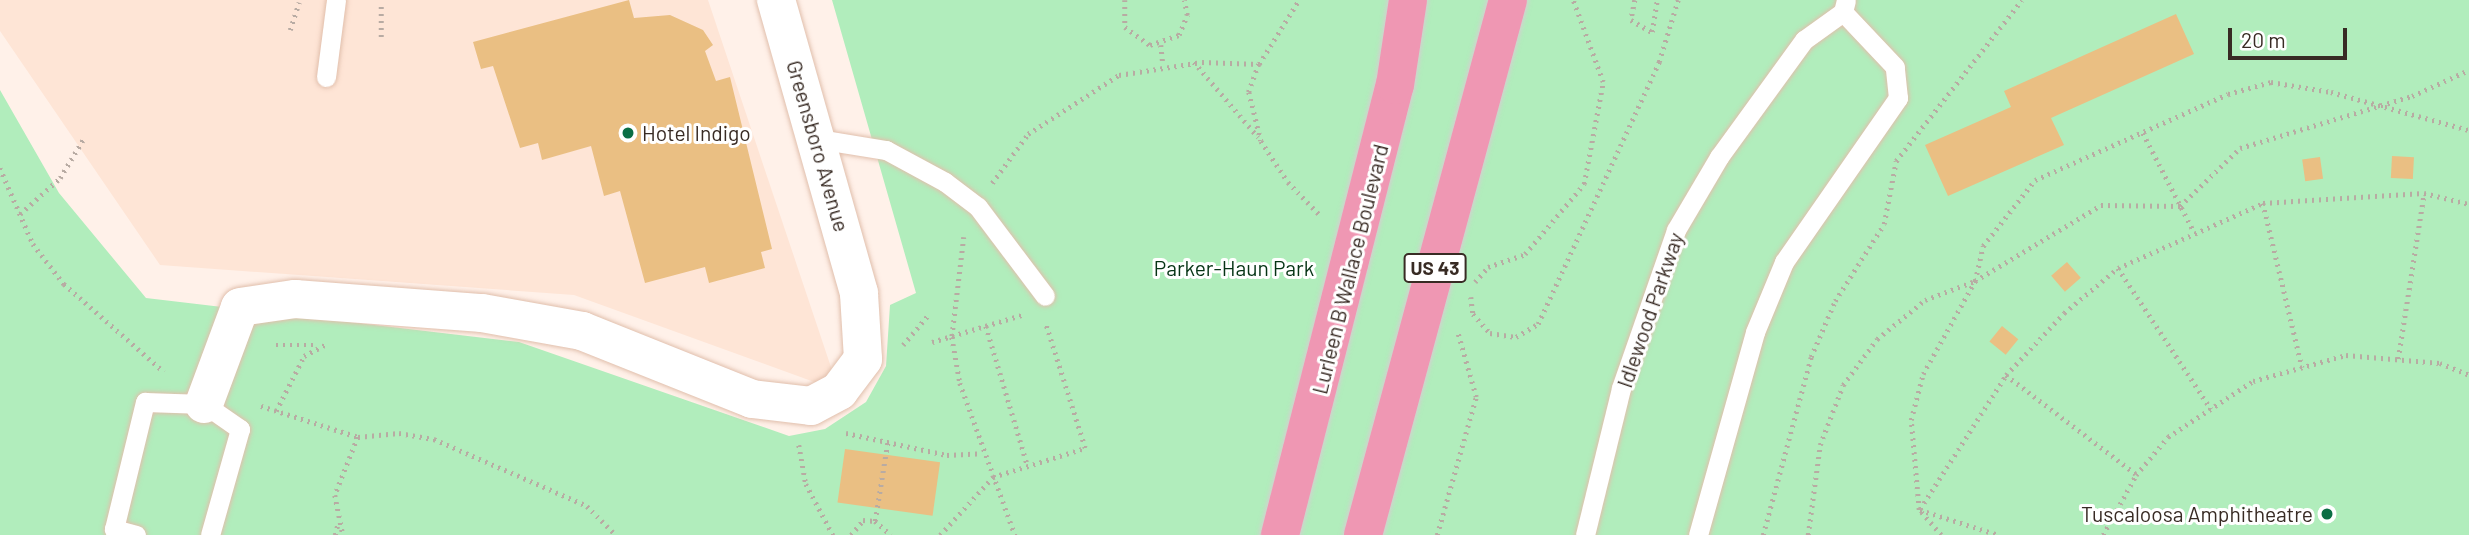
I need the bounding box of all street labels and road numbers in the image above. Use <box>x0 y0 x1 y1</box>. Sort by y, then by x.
street label: Greensboro Avenue <box>782 58 854 234</box>
street label: Lurleen B Wallace Boulevard <box>1307 141 1393 397</box>
street label: Idlewood Parkway <box>1612 229 1688 391</box>
road number: US 43 <box>1404 252 1466 284</box>

